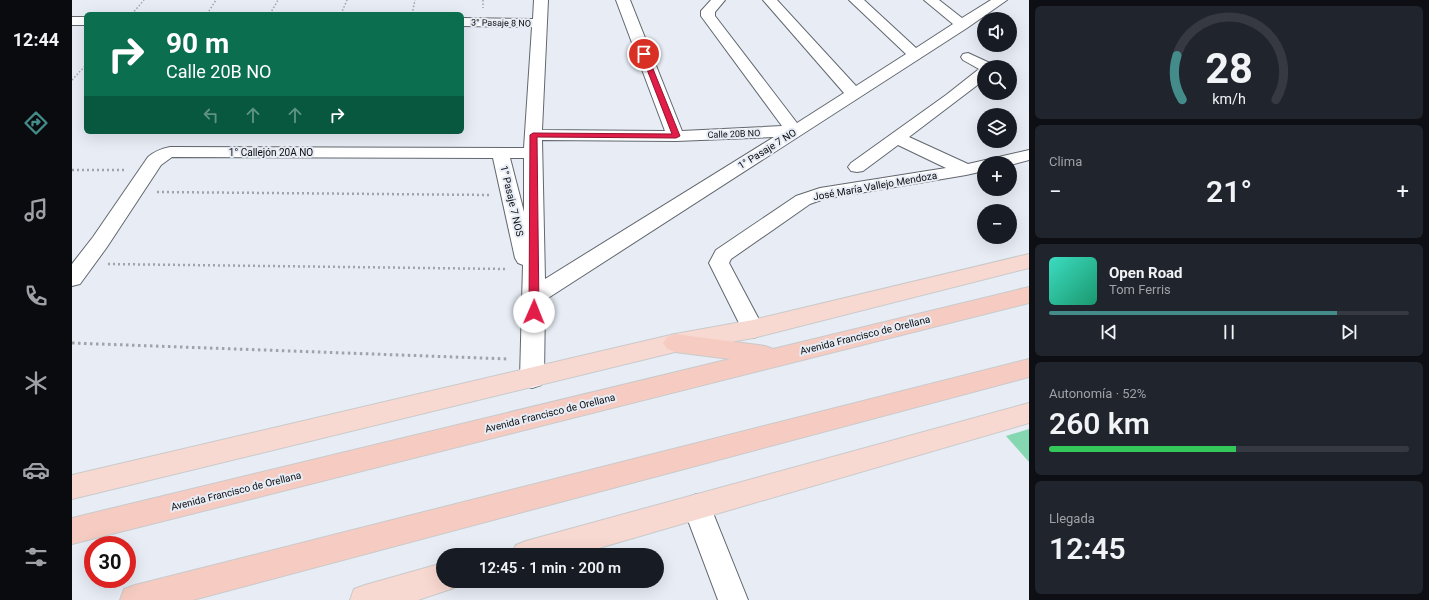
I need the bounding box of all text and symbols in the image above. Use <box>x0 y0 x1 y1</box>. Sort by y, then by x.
map controls <box>977 12 1017 244</box>
button: sound <box>977 12 1017 52</box>
street label: 3° Pasaje 8 NO <box>471 17 531 29</box>
text: 90 m <box>166 27 229 60</box>
icon: right <box>100 28 152 80</box>
text: 12:44 <box>13 29 59 50</box>
pin <box>627 37 661 71</box>
icon: arrive <box>633 43 655 65</box>
text: 28 <box>1205 44 1253 93</box>
button: search <box>977 60 1017 100</box>
text: Calle 20B NO <box>166 61 271 82</box>
text: km/h <box>1212 91 1246 107</box>
icon: left <box>200 104 222 126</box>
icon: ahead <box>242 104 264 126</box>
icon: ahead <box>284 104 306 126</box>
icon: right <box>326 104 348 126</box>
button: layers <box>977 108 1017 148</box>
icon: directions <box>22 109 50 137</box>
street label: 1° Pasaje 7 NO <box>736 127 798 171</box>
street label: Calle 20B NO <box>707 128 761 140</box>
street label: 1° Callejón 20A NO <box>229 147 313 158</box>
text: Clima <box>1049 154 1082 169</box>
button: + <box>977 156 1017 196</box>
street label: 1° Pasaje 7 NOS <box>499 165 526 238</box>
street label: José María Vallejo Mendoza <box>812 170 938 202</box>
text: 21° <box>1206 174 1252 209</box>
text: − <box>1049 179 1062 204</box>
text: + <box>1397 179 1409 204</box>
icon: music <box>22 196 50 224</box>
button: − <box>977 204 1017 244</box>
text: Open Road <box>1109 264 1183 282</box>
icon: phone <box>22 282 50 310</box>
text: Tom Ferris <box>1109 282 1171 297</box>
position arrow <box>513 291 555 333</box>
street label: Avenida Francisco de Orellana <box>799 313 931 357</box>
icon: previous <box>1098 321 1120 343</box>
icon: pause <box>1218 321 1240 343</box>
icon: next <box>1338 321 1360 343</box>
icon: climate <box>22 369 50 397</box>
text: Autonomía · 52% <box>1049 386 1146 401</box>
street label: Avenida Francisco de Orellana <box>484 391 616 435</box>
text: 260 km <box>1049 406 1150 441</box>
icon: car <box>22 456 50 484</box>
street label: Avenida Francisco de Orellana <box>170 469 302 513</box>
text: Llegada <box>1049 511 1095 526</box>
text: 12:45 <box>1049 531 1126 566</box>
speed limit sign: 30 <box>84 536 136 588</box>
icon: filters <box>22 543 50 571</box>
text: 12:45 · 1 min · 200 m <box>479 559 621 577</box>

